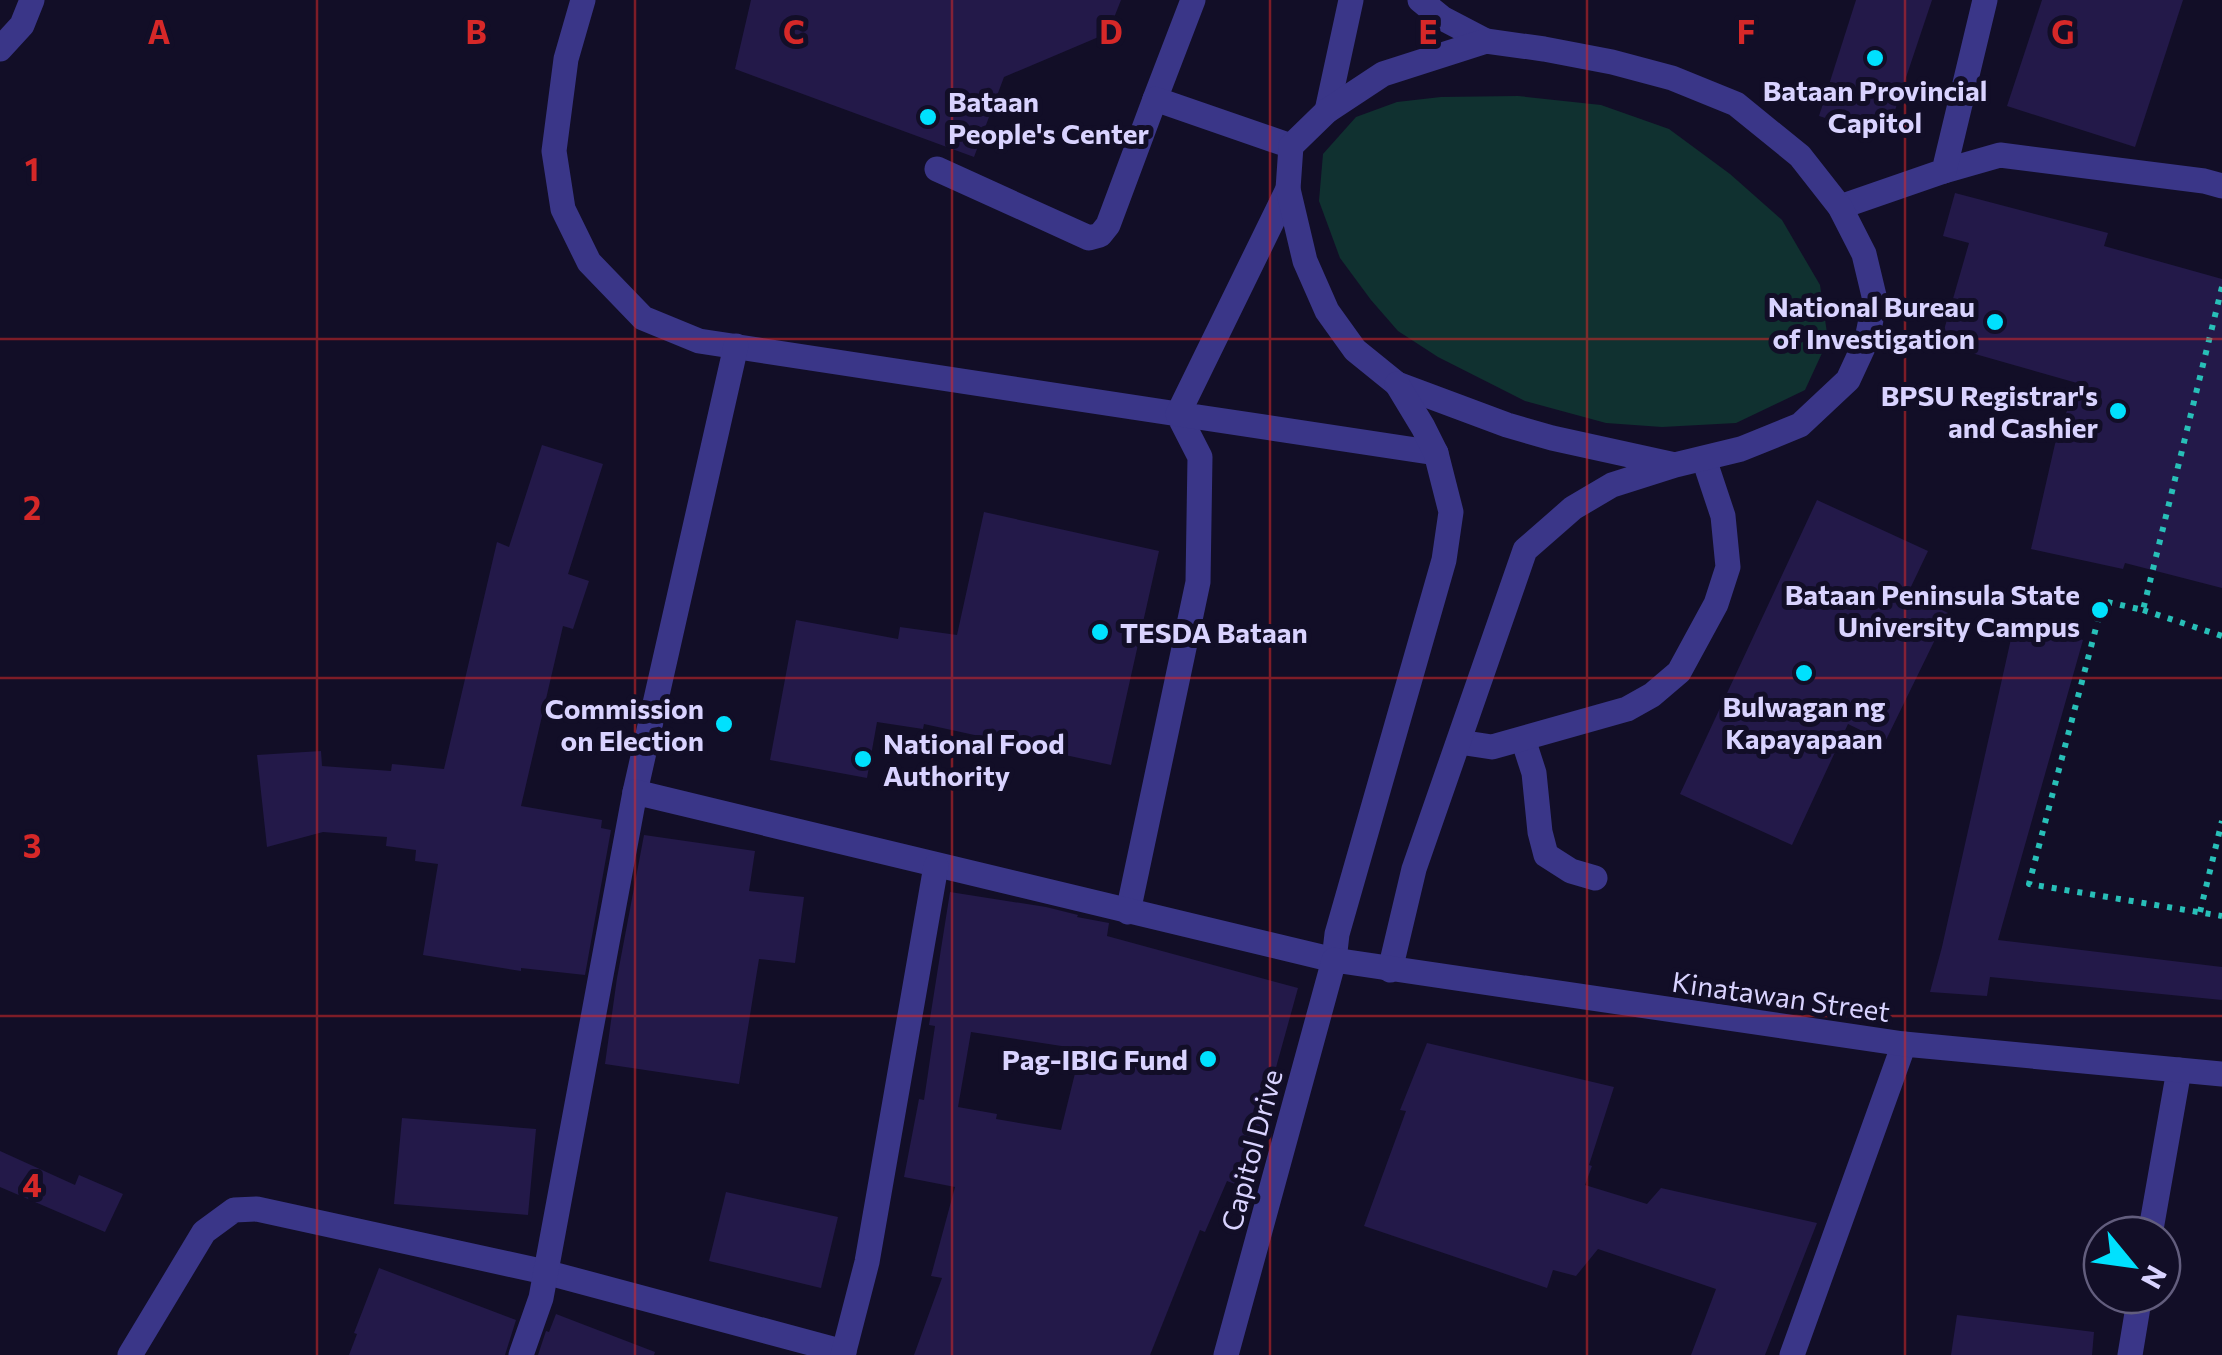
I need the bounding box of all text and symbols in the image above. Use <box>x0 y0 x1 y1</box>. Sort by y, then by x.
text: A <box>148 11 171 51</box>
text: B <box>465 11 487 51</box>
text: C <box>783 11 805 51</box>
text: D <box>1099 11 1123 51</box>
text: E <box>1418 11 1438 51</box>
text: F <box>1737 11 1755 51</box>
text: G <box>2051 11 2075 51</box>
marker: Bataan Provincial Capitol <box>1864 47 1886 69</box>
place label: Bataan Provincial Capitol <box>1763 73 1987 139</box>
place label: Bataan People's Center <box>948 84 1149 150</box>
marker: Bataan People's Center <box>917 106 939 128</box>
text: 1 <box>25 148 39 188</box>
place label: National Bureau of Investigation <box>1768 289 1975 355</box>
marker: National Bureau of Investigation <box>1984 311 2006 333</box>
place label: BPSU Registrar's and Cashier <box>1881 378 2098 444</box>
marker: BPSU Registrar's and Cashier <box>2107 400 2129 422</box>
text: 2 <box>23 487 41 527</box>
place label: Bataan Peninsula State University Campus <box>1785 577 2080 643</box>
marker: Bataan Peninsula State University Campus <box>2089 599 2111 621</box>
place label: TESDA Bataan <box>1120 615 1308 649</box>
marker: TESDA Bataan <box>1089 621 1111 643</box>
marker: Bulwagan ng Kapayapaan <box>1793 662 1815 684</box>
place label: Bulwagan ng Kapayapaan <box>1722 689 1886 755</box>
place label: Commission on Election <box>545 691 704 757</box>
marker: Commission on Election <box>713 713 735 735</box>
place label: National Food Authority <box>883 726 1065 792</box>
marker: National Food Authority <box>852 748 874 770</box>
text: 3 <box>23 825 41 865</box>
street label: Kinatawan Street <box>1670 964 1892 1028</box>
place label: Pag-IBIG Fund <box>1002 1042 1188 1076</box>
marker: Pag-IBIG Fund <box>1197 1048 1219 1070</box>
street label: Capitol Drive <box>1213 1066 1289 1234</box>
text: 4 <box>22 1164 42 1204</box>
north arrow <box>2082 1215 2182 1315</box>
text: N <box>2135 1260 2175 1295</box>

